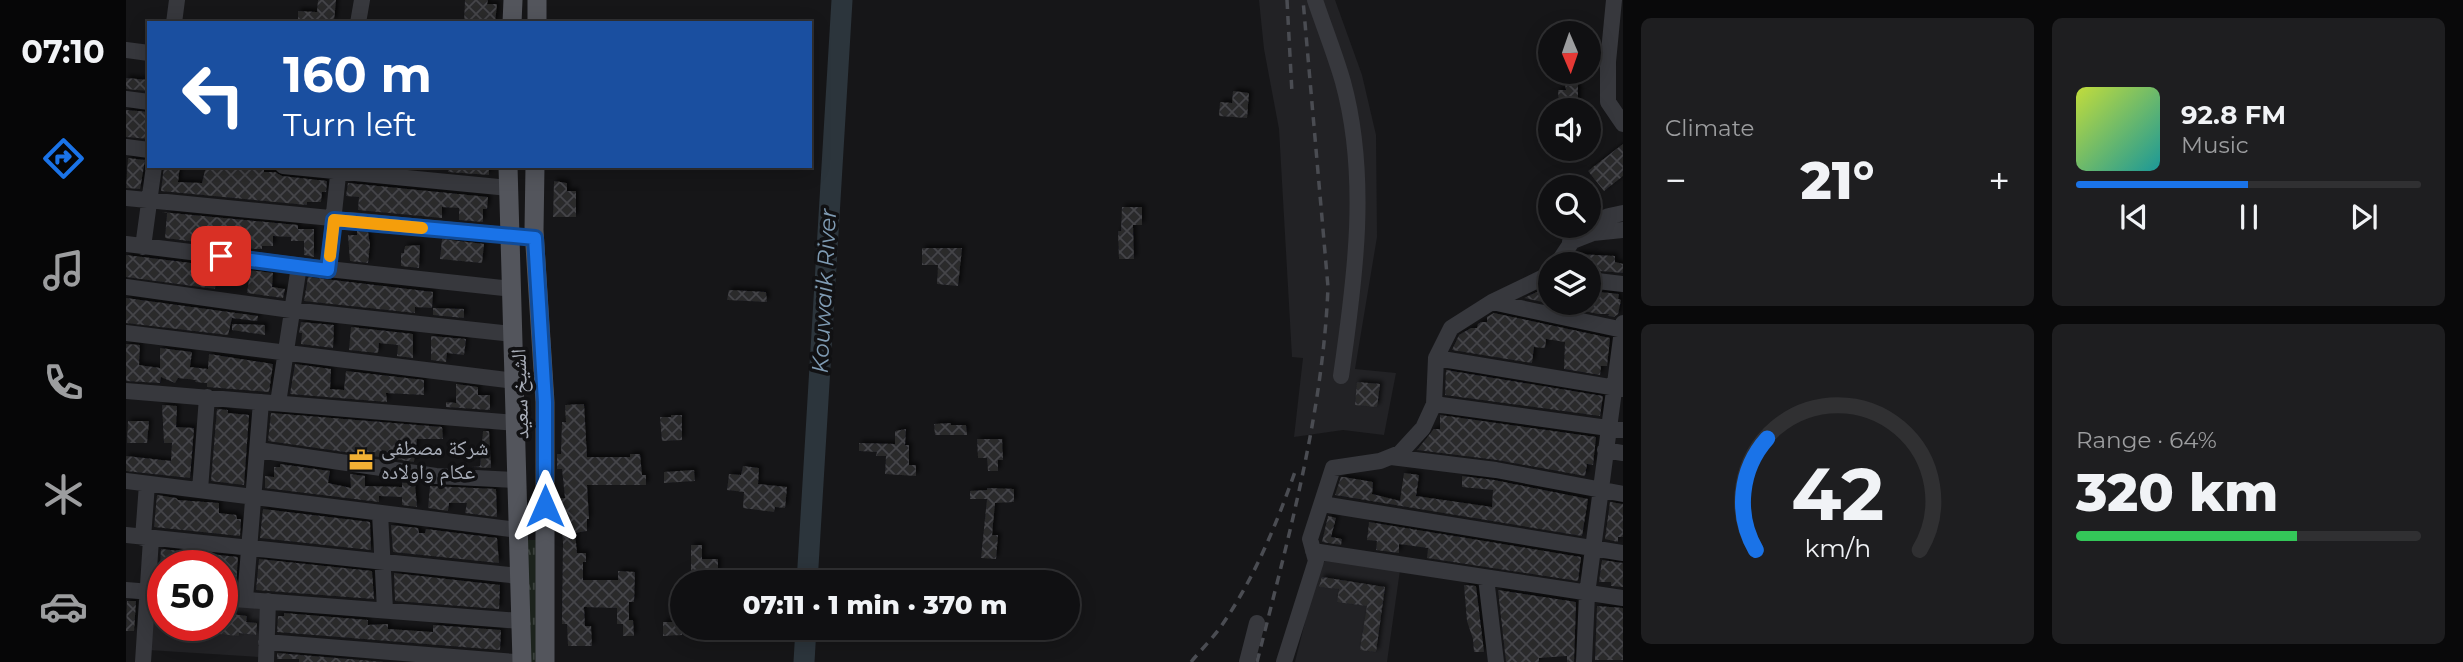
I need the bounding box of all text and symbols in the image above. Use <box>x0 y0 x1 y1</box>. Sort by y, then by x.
north arrow <box>1538 21 1601 84</box>
map controls <box>1538 21 1601 315</box>
text: 07:10 <box>21 32 105 71</box>
text: 160 m <box>283 45 432 104</box>
icon: left <box>168 49 259 140</box>
button: sound <box>1538 98 1601 161</box>
text: 92.8 FM <box>2181 99 2286 131</box>
text: Turn left <box>283 105 417 144</box>
text: Climate <box>1665 114 1754 142</box>
text: Music <box>2181 131 2249 159</box>
icon: directions <box>39 134 88 183</box>
text: 21° <box>1801 149 1874 212</box>
text: − <box>1665 157 1687 204</box>
text: + <box>1988 157 2010 204</box>
button: search <box>1538 175 1601 238</box>
icon: previous <box>2115 198 2153 236</box>
icon: pause <box>2230 198 2268 236</box>
icon: next <box>2345 198 2383 236</box>
water label: Kouwaik River <box>806 207 842 374</box>
pin <box>191 226 251 286</box>
icon: arrive <box>202 237 240 275</box>
icon: music <box>39 246 88 295</box>
button: layers <box>1538 252 1601 315</box>
street label: الشيخ سعيد <box>505 348 535 440</box>
icon: phone <box>39 358 88 407</box>
text: Range · 64% <box>2076 426 2217 454</box>
place label: شركة مصطفى عكام واولاده <box>381 435 489 486</box>
office icon: شركة مصطفى عكام واولاده <box>347 446 375 474</box>
text: 42 <box>1791 450 1884 538</box>
text: 320 km <box>2076 461 2278 524</box>
position arrow <box>508 469 582 543</box>
icon: climate <box>39 470 88 519</box>
text: km/h <box>1804 533 1871 563</box>
speed limit sign: 50 <box>147 550 238 641</box>
icon: car <box>39 582 88 631</box>
text: 07:11 · 1 min · 370 m <box>743 589 1007 621</box>

